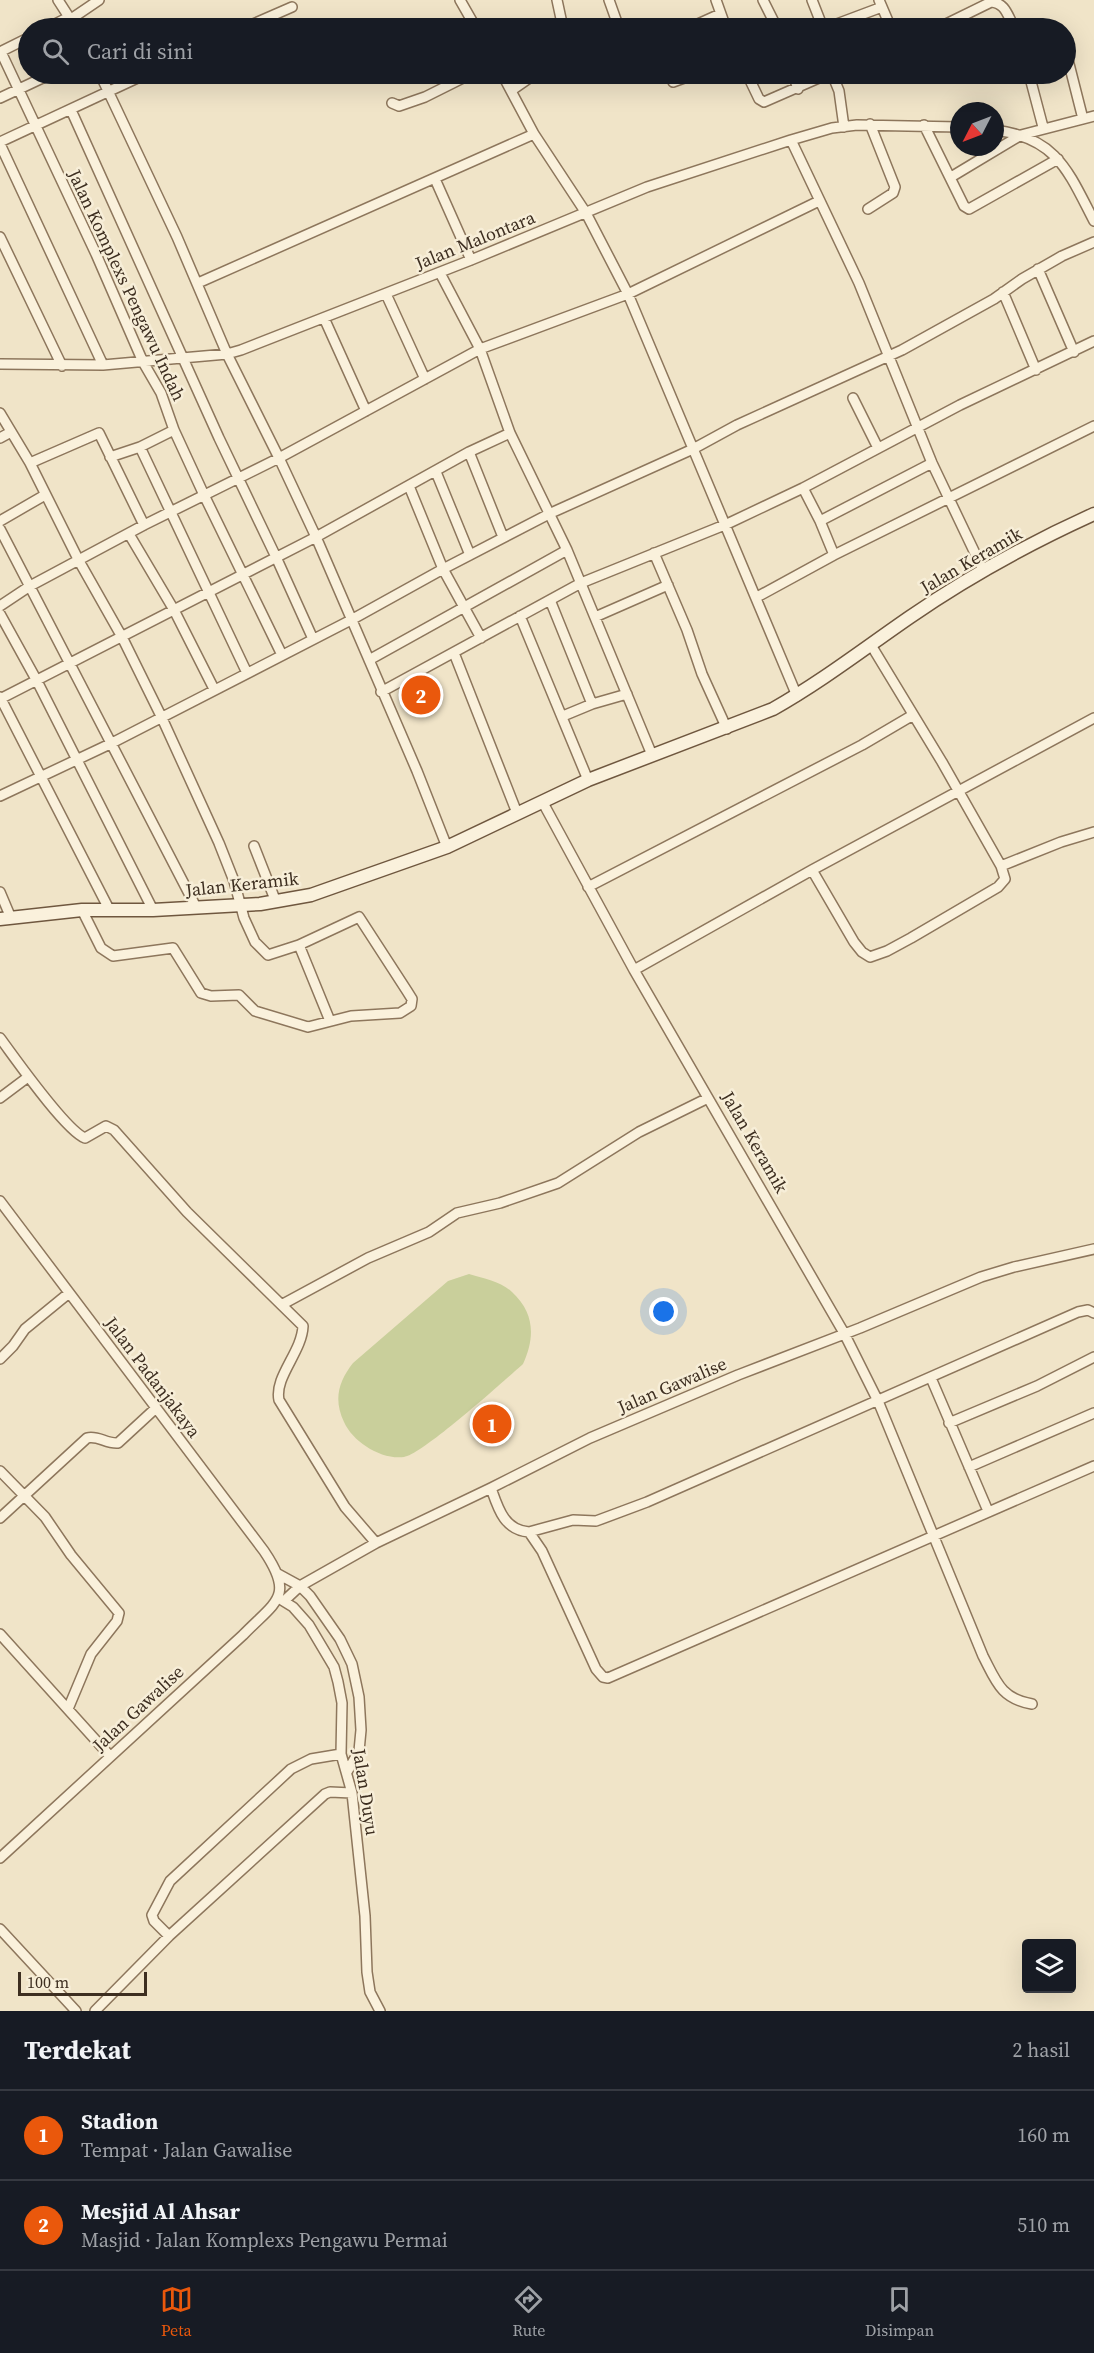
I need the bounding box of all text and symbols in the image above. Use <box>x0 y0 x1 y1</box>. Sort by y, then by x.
search box <box>18 18 1076 84</box>
icon: search <box>39 35 72 68</box>
text: Cari di sini <box>87 36 193 66</box>
north arrow <box>950 102 1004 156</box>
street label: Jalan Komplexs Pengawu Indah <box>62 164 192 405</box>
street label: Jalan Malontara <box>410 204 540 276</box>
street label: Jalan Keramik <box>915 521 1027 600</box>
pin: 2 <box>402 672 440 718</box>
street label: Jalan Keramik <box>183 866 300 902</box>
street label: Jalan Keramik <box>715 1086 794 1198</box>
your location <box>649 1297 678 1326</box>
street label: Jalan Padanjakaya <box>99 1311 207 1443</box>
street label: Jalan Gawalise <box>613 1351 730 1420</box>
pin: 1 <box>472 1402 512 1446</box>
street label: Jalan Gawalise <box>86 1659 189 1757</box>
street label: Jalan Duyu <box>347 1746 385 1837</box>
map controls <box>1022 1939 1076 1993</box>
button: layers <box>1022 1939 1076 1993</box>
scale bar <box>18 1969 147 1996</box>
text: 100 m <box>27 1971 69 1993</box>
text: Terdekat <box>24 2032 131 2068</box>
text: 2 hasil <box>1013 2036 1070 2064</box>
text: Stadion <box>81 2106 158 2136</box>
text: 1 <box>38 2121 49 2149</box>
text: 160 m <box>1017 2121 1070 2149</box>
text: Tempat · Jalan Gawalise <box>81 2136 292 2164</box>
text: Mesjid Al Ahsar <box>81 2196 240 2226</box>
text: 2 <box>38 2211 49 2239</box>
text: 510 m <box>1017 2211 1070 2239</box>
text: Masjid · Jalan Komplexs Pengawu Permai <box>81 2226 448 2254</box>
tab: Peta <box>160 2283 193 2341</box>
tab: Rute <box>512 2283 545 2341</box>
tab: Disimpan <box>865 2283 934 2341</box>

